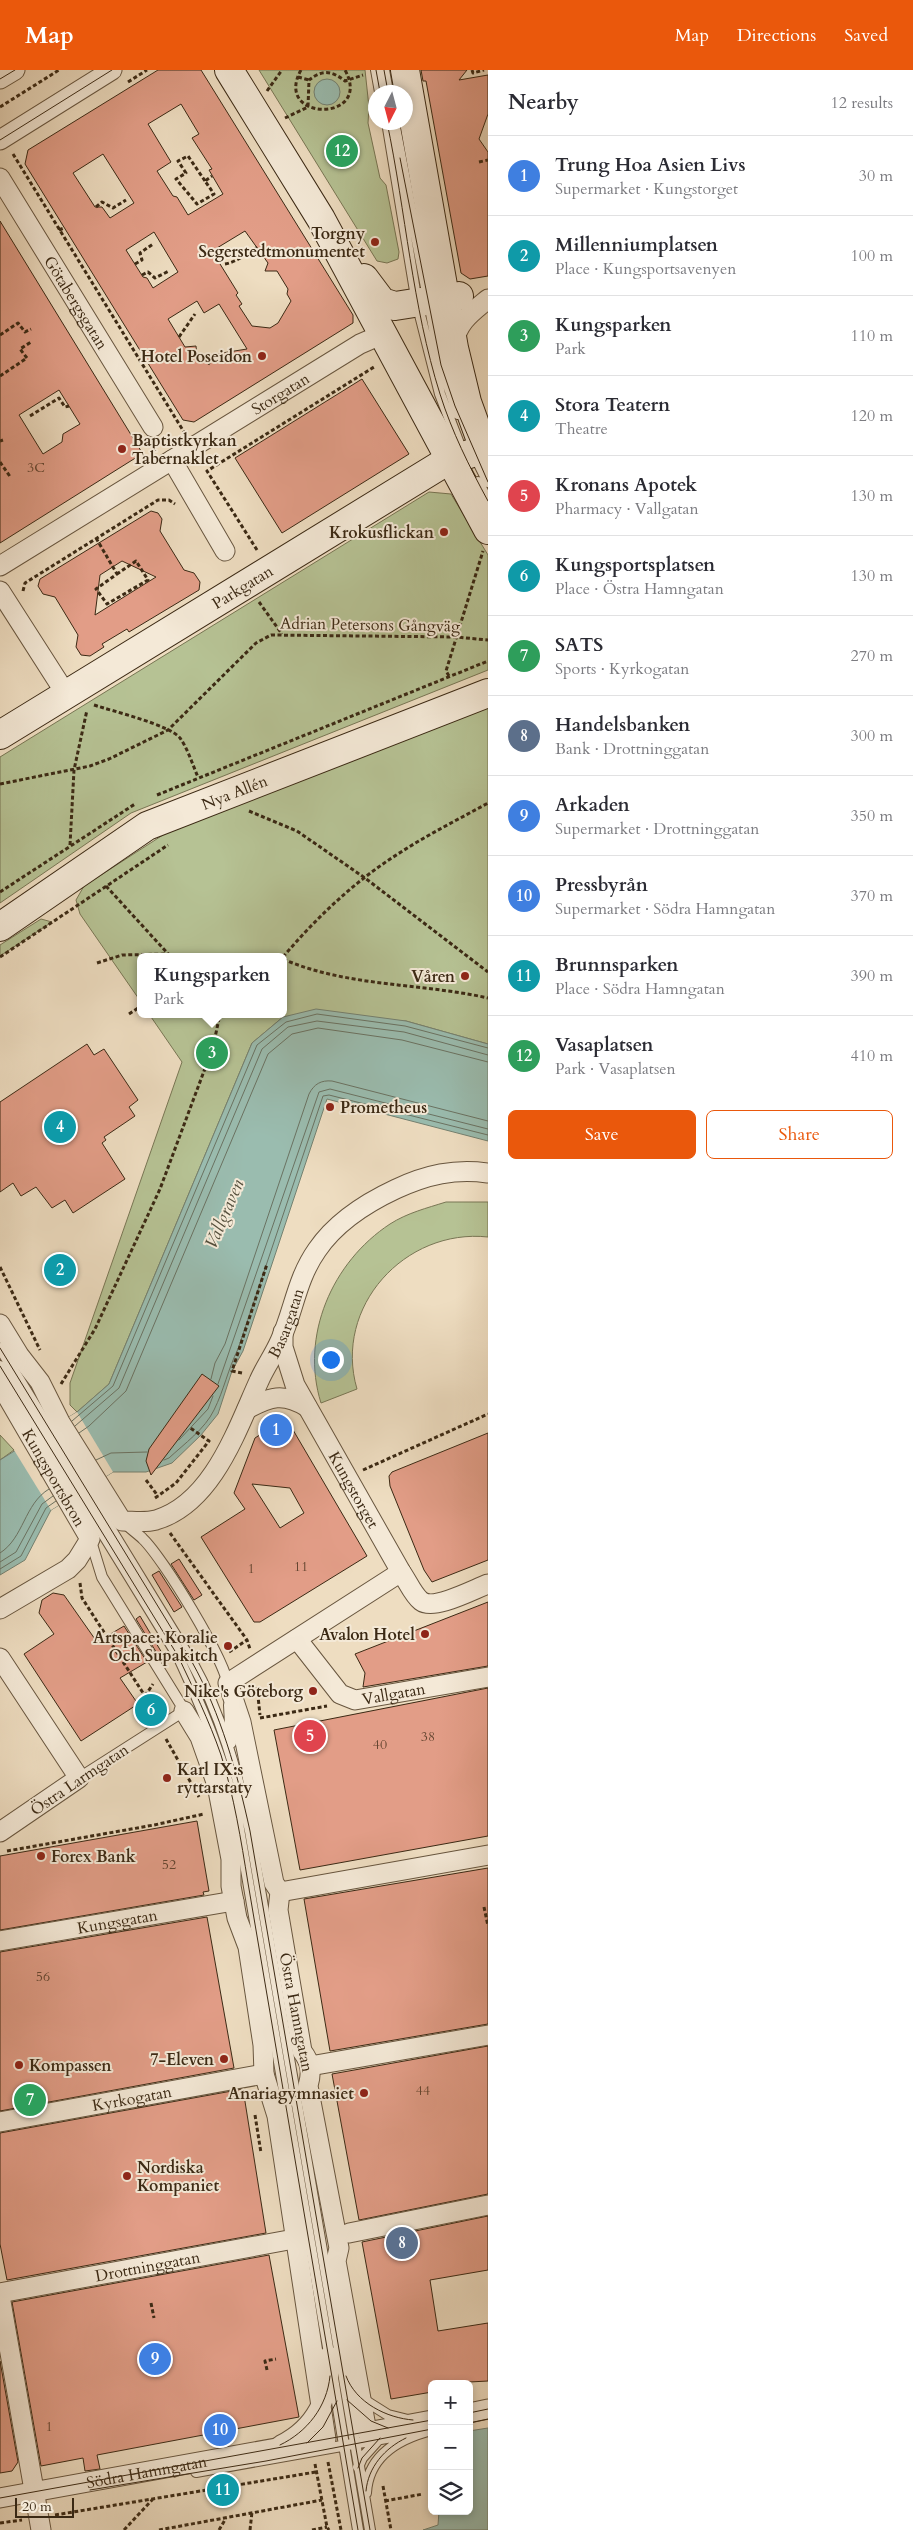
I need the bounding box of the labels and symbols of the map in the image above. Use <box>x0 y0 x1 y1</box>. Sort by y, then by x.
north arrow <box>368 85 413 130</box>
pin: 12 <box>326 132 358 170</box>
place label: Torgny Segerstedtmonumentet <box>199 223 365 263</box>
marker: Torgny Segerstedtmonumentet <box>369 236 381 248</box>
street label: Götabergsgatan <box>38 252 113 354</box>
place label: Hotel Poseidon <box>141 346 253 368</box>
marker: Hotel Poseidon <box>256 350 268 362</box>
street label: Storgatan <box>247 368 314 420</box>
place label: Baptistkyrkan Tabernaklet <box>132 430 237 470</box>
marker: Baptistkyrkan Tabernaklet <box>116 443 128 455</box>
house number: 3C <box>27 458 45 477</box>
place label: Krokusflickan <box>329 522 435 544</box>
marker: Krokusflickan <box>438 526 450 538</box>
street label: Parkgatan <box>208 560 277 615</box>
street label: Adrian Petersons Gångväg <box>280 612 460 638</box>
street label: Nya Allén <box>198 770 271 816</box>
place label: Våren <box>411 966 456 988</box>
marker: Våren <box>459 970 471 982</box>
pin: 3 <box>196 1034 228 1072</box>
place label: Prometheus <box>340 1097 427 1119</box>
marker: Prometheus <box>324 1101 336 1113</box>
pin: 4 <box>44 1108 76 1146</box>
water label: Vallgraven <box>199 1175 250 1253</box>
pin: 2 <box>44 1251 76 1289</box>
street label: Basargatan <box>263 1286 310 1362</box>
your location <box>318 1347 344 1373</box>
pin: 1 <box>260 1411 292 1449</box>
street label: Kungsportsbron <box>16 1425 90 1531</box>
street label: Kungstorget <box>323 1448 384 1532</box>
house number: 11 <box>294 1557 308 1576</box>
house number: 1 <box>247 1559 255 1578</box>
place label: Avalon Hotel <box>319 1624 415 1646</box>
place label: Artspace: Koralie Och Supakitch <box>93 1627 218 1667</box>
marker: Avalon Hotel <box>419 1628 431 1640</box>
marker: Artspace: Koralie Och Supakitch <box>222 1640 234 1652</box>
street label: Vallgatan <box>360 1678 427 1711</box>
place label: Nike's Göteborg <box>184 1681 303 1703</box>
marker: Nike's Göteborg <box>307 1685 319 1697</box>
pin: 6 <box>135 1691 167 1729</box>
pin: 5 <box>294 1717 326 1755</box>
house number: 38 <box>421 1727 435 1746</box>
house number: 40 <box>373 1735 387 1754</box>
street label: Östra Larmgatan <box>26 1739 133 1821</box>
place label: Karl IX:s ryttarstaty <box>177 1759 252 1799</box>
marker: Karl IX:s ryttarstaty <box>161 1772 173 1784</box>
place label: Forex Bank <box>51 1846 136 1868</box>
marker: Forex Bank <box>35 1850 47 1862</box>
house number: 52 <box>162 1855 176 1874</box>
street label: Kungsgatan <box>76 1904 159 1940</box>
street label: Östra Hamngatan <box>274 1951 318 2074</box>
house number: 56 <box>36 1967 50 1986</box>
place label: 7-Eleven <box>150 2049 215 2071</box>
marker: 7-Eleven <box>218 2053 230 2065</box>
place label: Kompassen <box>29 2055 112 2077</box>
marker: Kompassen <box>13 2059 25 2071</box>
pin: 7 <box>14 2081 46 2119</box>
street label: Kyrkogatan <box>91 2081 174 2117</box>
house number: 44 <box>416 2081 430 2100</box>
place label: Anariagymnasiet <box>228 2083 354 2105</box>
marker: Anariagymnasiet <box>358 2087 370 2099</box>
place label: Nordiska Kompaniet <box>137 2157 220 2197</box>
marker: Nordiska Kompaniet <box>121 2170 133 2182</box>
pin: 8 <box>386 2224 418 2262</box>
street label: Drottninggatan <box>93 2246 202 2287</box>
pin: 9 <box>139 2340 171 2378</box>
pin: 10 <box>204 2411 236 2449</box>
house number: 1 <box>45 2417 53 2436</box>
street label: Södra Hamngatan <box>85 2451 209 2494</box>
pin: 11 <box>207 2471 239 2509</box>
scale bar <box>15 2495 74 2518</box>

